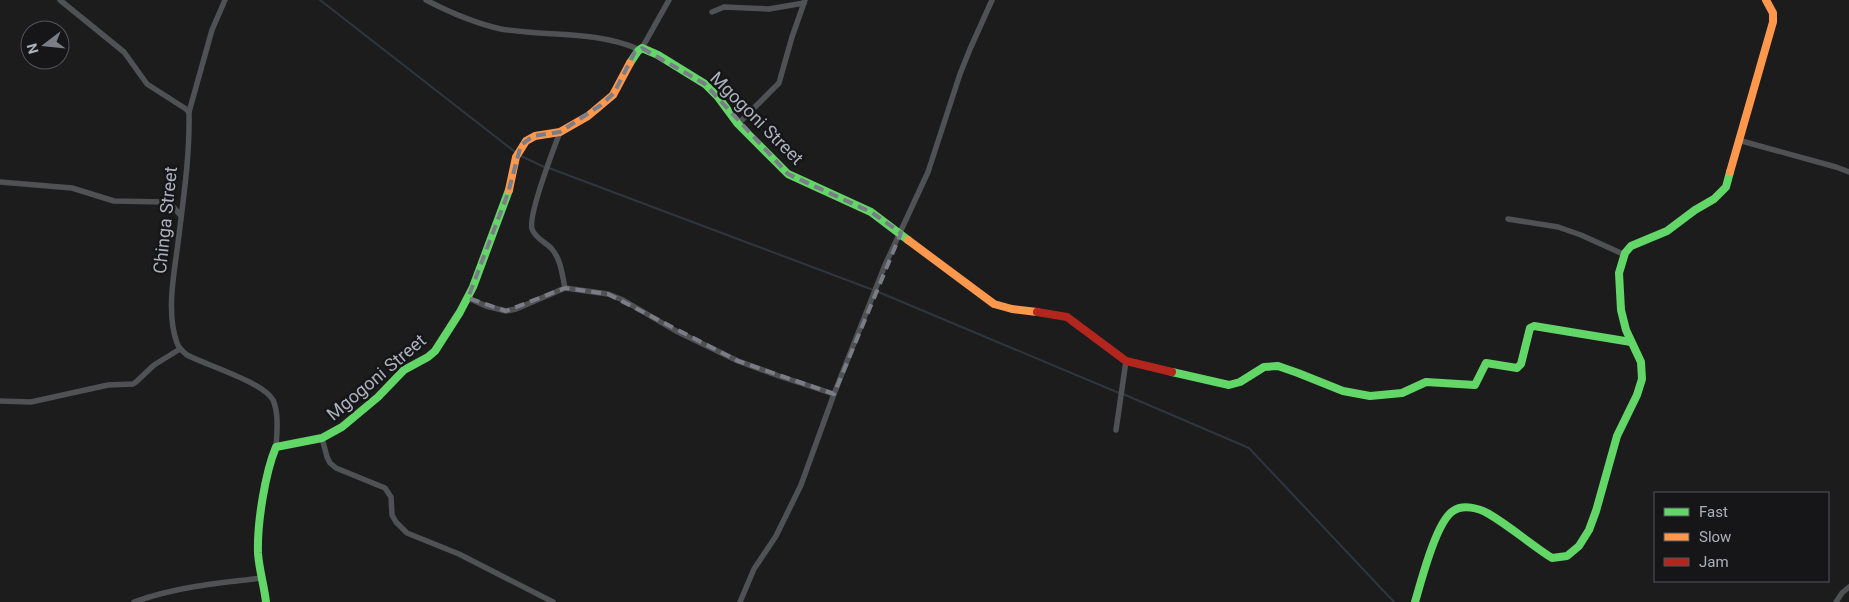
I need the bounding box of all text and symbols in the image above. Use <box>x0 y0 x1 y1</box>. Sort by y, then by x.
north arrow <box>20 20 70 70</box>
text: N <box>23 42 42 56</box>
street label: Mgogoni Street <box>706 67 808 169</box>
street label: Chinga Street <box>149 165 181 275</box>
street label: Mgogoni Street <box>322 329 430 424</box>
legend <box>1654 492 1829 582</box>
text: Fast <box>1699 503 1728 521</box>
text: Slow <box>1699 528 1731 546</box>
text: Jam <box>1699 553 1729 571</box>

